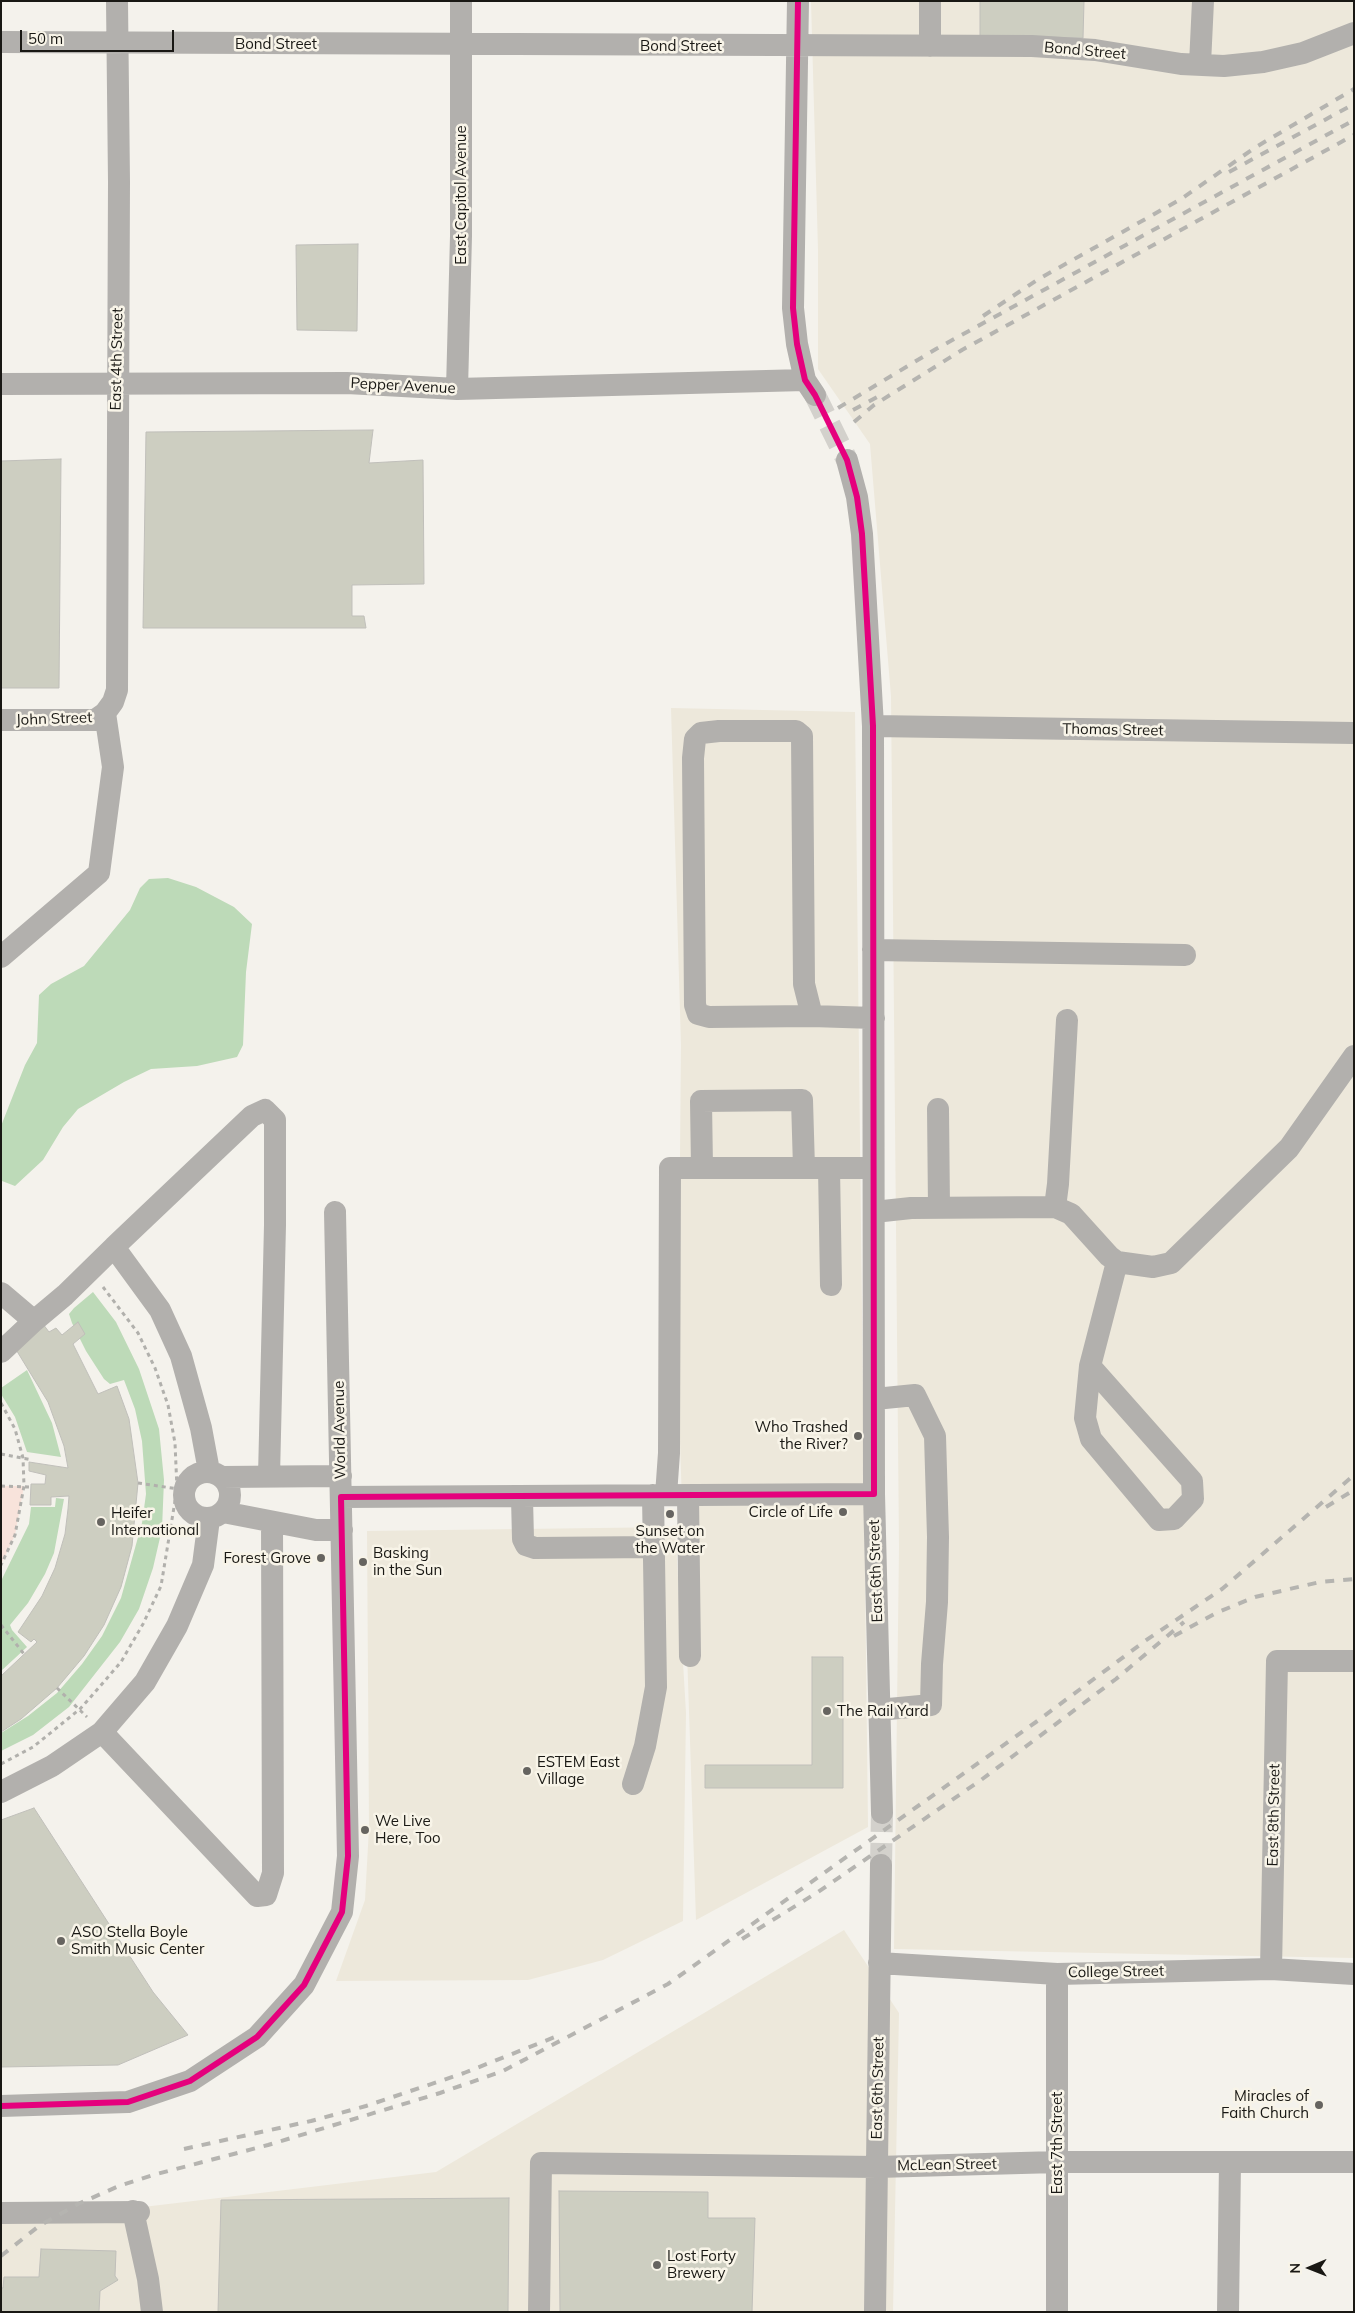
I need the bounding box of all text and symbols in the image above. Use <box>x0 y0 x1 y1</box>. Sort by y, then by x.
scale bar <box>22 20 176 52</box>
text: 50 m <box>28 29 63 48</box>
street label: Bond Street <box>235 35 317 53</box>
street label: Bond Street <box>640 37 722 55</box>
street label: Bond Street <box>1043 38 1127 64</box>
street label: East Capitol Avenue <box>452 125 470 265</box>
street label: East 4th Street <box>107 308 127 410</box>
street label: Pepper Avenue <box>350 374 456 398</box>
street label: John Street <box>15 709 93 729</box>
street label: Thomas Street <box>1062 720 1164 740</box>
street label: World Avenue <box>330 1381 350 1479</box>
place label: Who Trashed the River? <box>754 1418 848 1453</box>
marker: Who Trashed the River? <box>852 1430 864 1442</box>
place label: Circle of Life <box>749 1503 833 1521</box>
place label: Heifer International <box>111 1504 199 1539</box>
marker: Circle of Life <box>837 1506 849 1518</box>
marker: Sunset on the Water <box>664 1508 676 1520</box>
marker: Heifer International <box>95 1516 107 1528</box>
street label: East 6th Street <box>865 1519 887 1623</box>
place label: Sunset on the Water <box>635 1522 705 1557</box>
place label: Basking in the Sun <box>373 1544 442 1579</box>
place label: Forest Grove <box>223 1549 311 1567</box>
marker: Forest Grove <box>315 1552 327 1564</box>
marker: Basking in the Sun <box>357 1556 369 1568</box>
place label: The Rail Yard <box>837 1702 929 1720</box>
marker: The Rail Yard <box>821 1705 833 1717</box>
place label: ESTEM East Village <box>537 1753 620 1788</box>
street label: East 8th Street <box>1264 1764 1284 1866</box>
marker: ESTEM East Village <box>521 1765 533 1777</box>
place label: We Live Here, Too <box>375 1812 441 1847</box>
marker: We Live Here, Too <box>359 1824 371 1836</box>
place label: ASO Stella Boyle Smith Music Center <box>71 1923 204 1958</box>
marker: ASO Stella Boyle Smith Music Center <box>55 1935 67 1947</box>
street label: College Street <box>1068 1962 1164 1982</box>
street label: East 6th Street <box>868 2037 888 2139</box>
place label: Miracles of Faith Church <box>1221 2087 1309 2122</box>
street label: East 7th Street <box>1048 2092 1066 2194</box>
marker: Miracles of Faith Church <box>1313 2099 1325 2111</box>
street label: McLean Street <box>897 2155 997 2175</box>
north arrow <box>1285 2243 1335 2293</box>
place label: Lost Forty Brewery <box>667 2247 736 2282</box>
marker: Lost Forty Brewery <box>651 2259 663 2271</box>
text: N <box>1286 2263 1304 2274</box>

